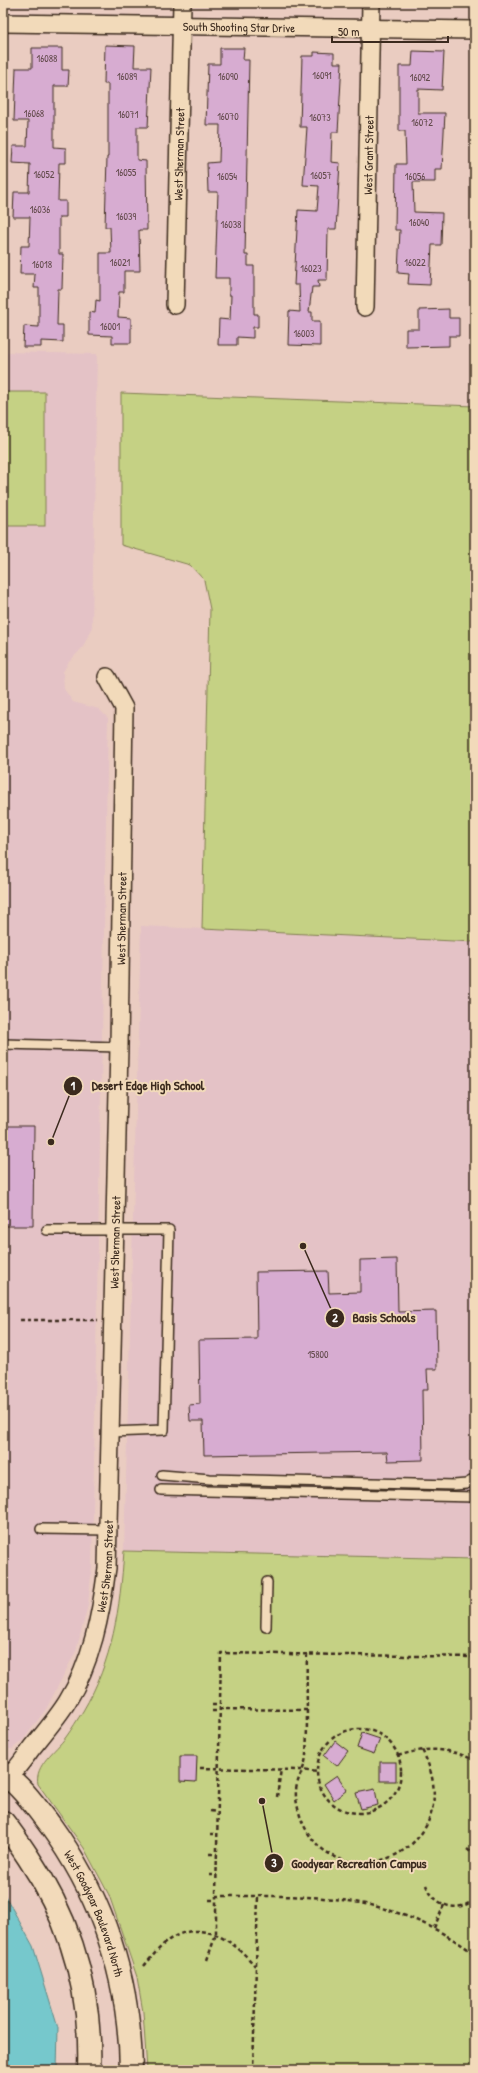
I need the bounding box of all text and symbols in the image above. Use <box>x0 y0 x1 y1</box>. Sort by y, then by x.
street label: South Shooting Star Drive <box>183 17 295 36</box>
scale bar <box>332 18 448 44</box>
text: 50 m <box>338 23 359 40</box>
house number: 16088 <box>37 52 57 65</box>
house number: 16091 <box>312 69 332 82</box>
house number: 16089 <box>117 70 137 83</box>
house number: 16090 <box>218 70 239 83</box>
house number: 16092 <box>410 71 431 84</box>
house number: 16068 <box>24 107 44 120</box>
street label: West Sherman Street <box>169 107 188 201</box>
house number: 16071 <box>118 108 139 121</box>
house number: 16070 <box>217 110 239 123</box>
house number: 16073 <box>309 111 331 124</box>
street label: West Grant Street <box>359 114 377 195</box>
house number: 16072 <box>411 116 433 129</box>
house number: 16055 <box>116 166 137 179</box>
house number: 16052 <box>33 168 55 181</box>
house number: 16057 <box>310 169 332 182</box>
house number: 16054 <box>217 170 237 183</box>
house number: 16056 <box>405 170 425 183</box>
house number: 16036 <box>30 203 50 216</box>
house number: 16039 <box>116 210 136 223</box>
house number: 16040 <box>409 216 430 229</box>
house number: 16038 <box>221 218 241 231</box>
house number: 16021 <box>110 256 131 269</box>
house number: 16022 <box>404 256 426 269</box>
house number: 16018 <box>32 258 52 271</box>
house number: 16023 <box>300 262 322 275</box>
house number: 16001 <box>100 320 120 333</box>
house number: 16003 <box>293 327 315 340</box>
street label: West Sherman Street <box>112 871 130 965</box>
callout: Desert Edge High School <box>63 1073 212 1098</box>
text: Desert Edge High School <box>92 1076 205 1095</box>
text: 1 <box>71 1077 76 1094</box>
street label: West Sherman Street <box>105 1195 124 1289</box>
callout: Basis Schools <box>325 1305 424 1330</box>
text: Basis Schools <box>352 1308 416 1326</box>
text: 2 <box>332 1309 338 1326</box>
house number: 15800 <box>307 1348 329 1361</box>
street label: West Sherman Street <box>92 1519 117 1614</box>
street label: West Goodyear Boulevard North <box>60 1847 128 1978</box>
callout: Goodyear Recreation Campus <box>264 1851 435 1876</box>
text: 3 <box>271 1854 277 1871</box>
text: Goodyear Recreation Campus <box>291 1854 427 1873</box>

